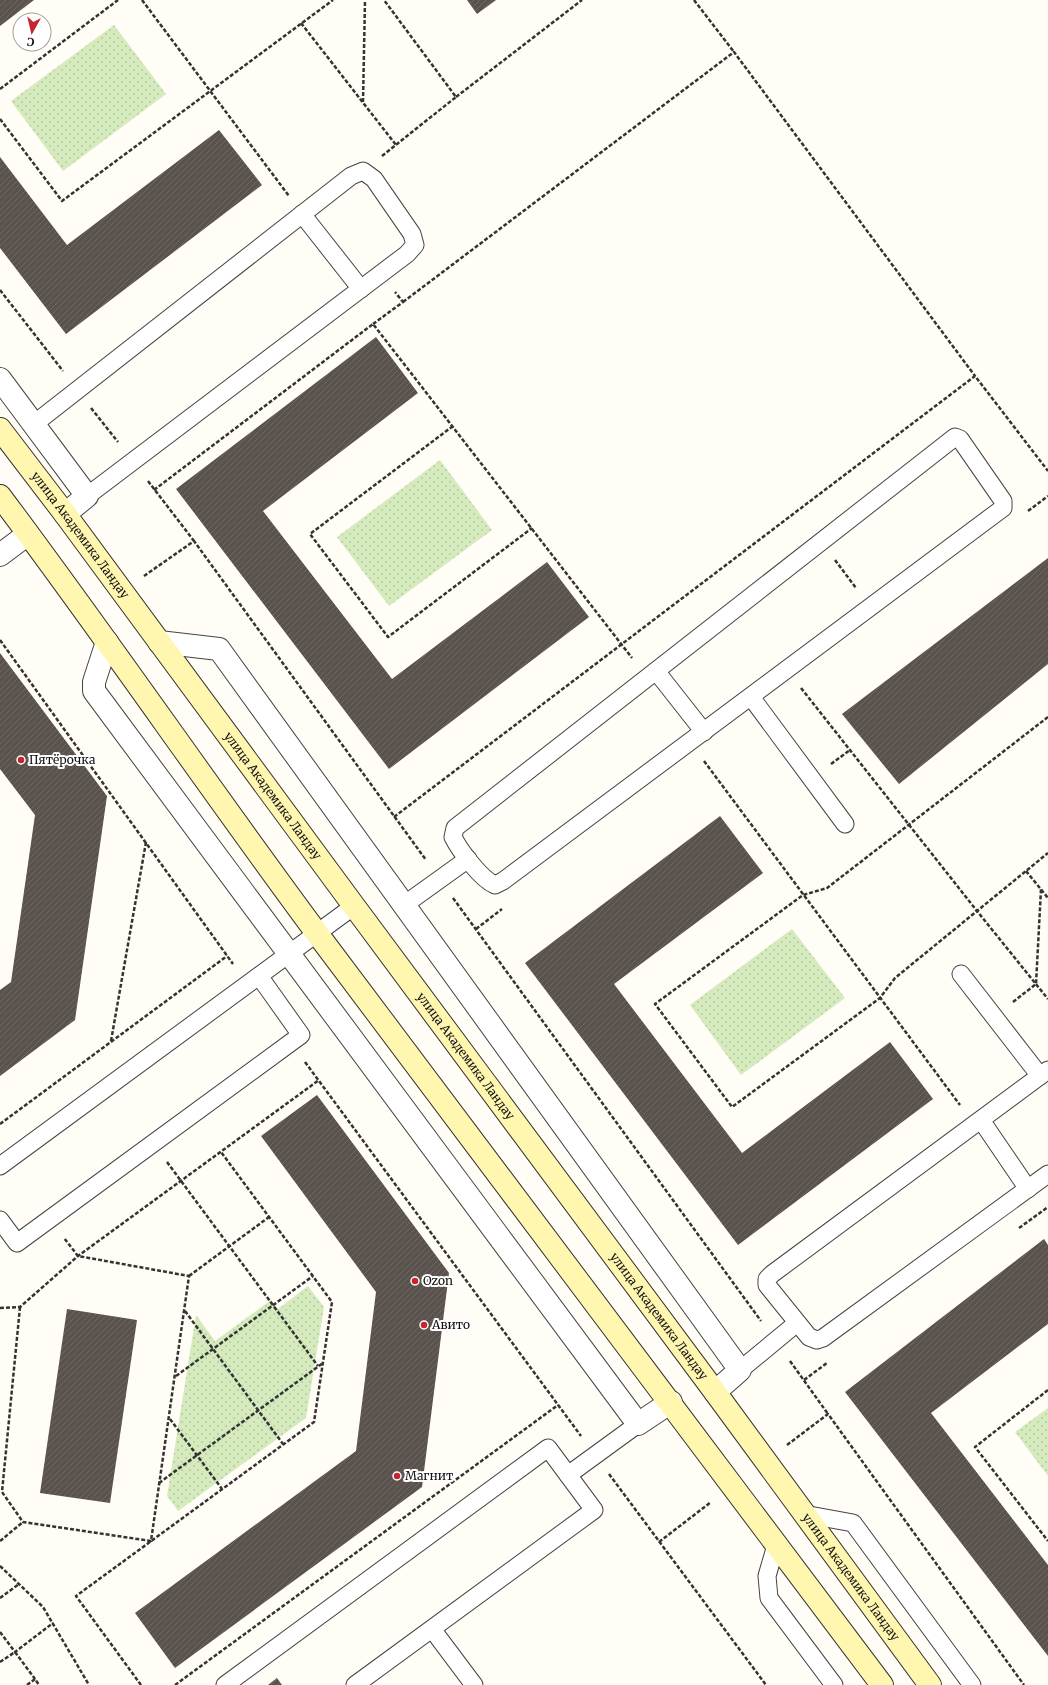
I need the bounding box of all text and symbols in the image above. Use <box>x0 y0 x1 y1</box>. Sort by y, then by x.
north arrow <box>12 12 52 52</box>
text: С <box>26 34 35 49</box>
street label: улица Академика Ландау <box>28 468 133 601</box>
street label: улица Академика Ландау <box>221 729 325 862</box>
place label: Пятёрочка <box>29 752 96 767</box>
marker: Пятёрочка <box>16 755 26 765</box>
street label: улица Академика Ландау <box>414 989 518 1122</box>
street label: улица Академика Ландау <box>607 1249 711 1382</box>
place label: Ozon <box>423 1273 453 1288</box>
marker: Ozon <box>410 1276 420 1286</box>
place label: Авито <box>431 1317 470 1332</box>
marker: Авито <box>419 1320 429 1330</box>
place label: Магнит <box>405 1468 453 1483</box>
marker: Магнит <box>392 1471 402 1481</box>
street label: улица Академика Ландау <box>799 1510 903 1644</box>

